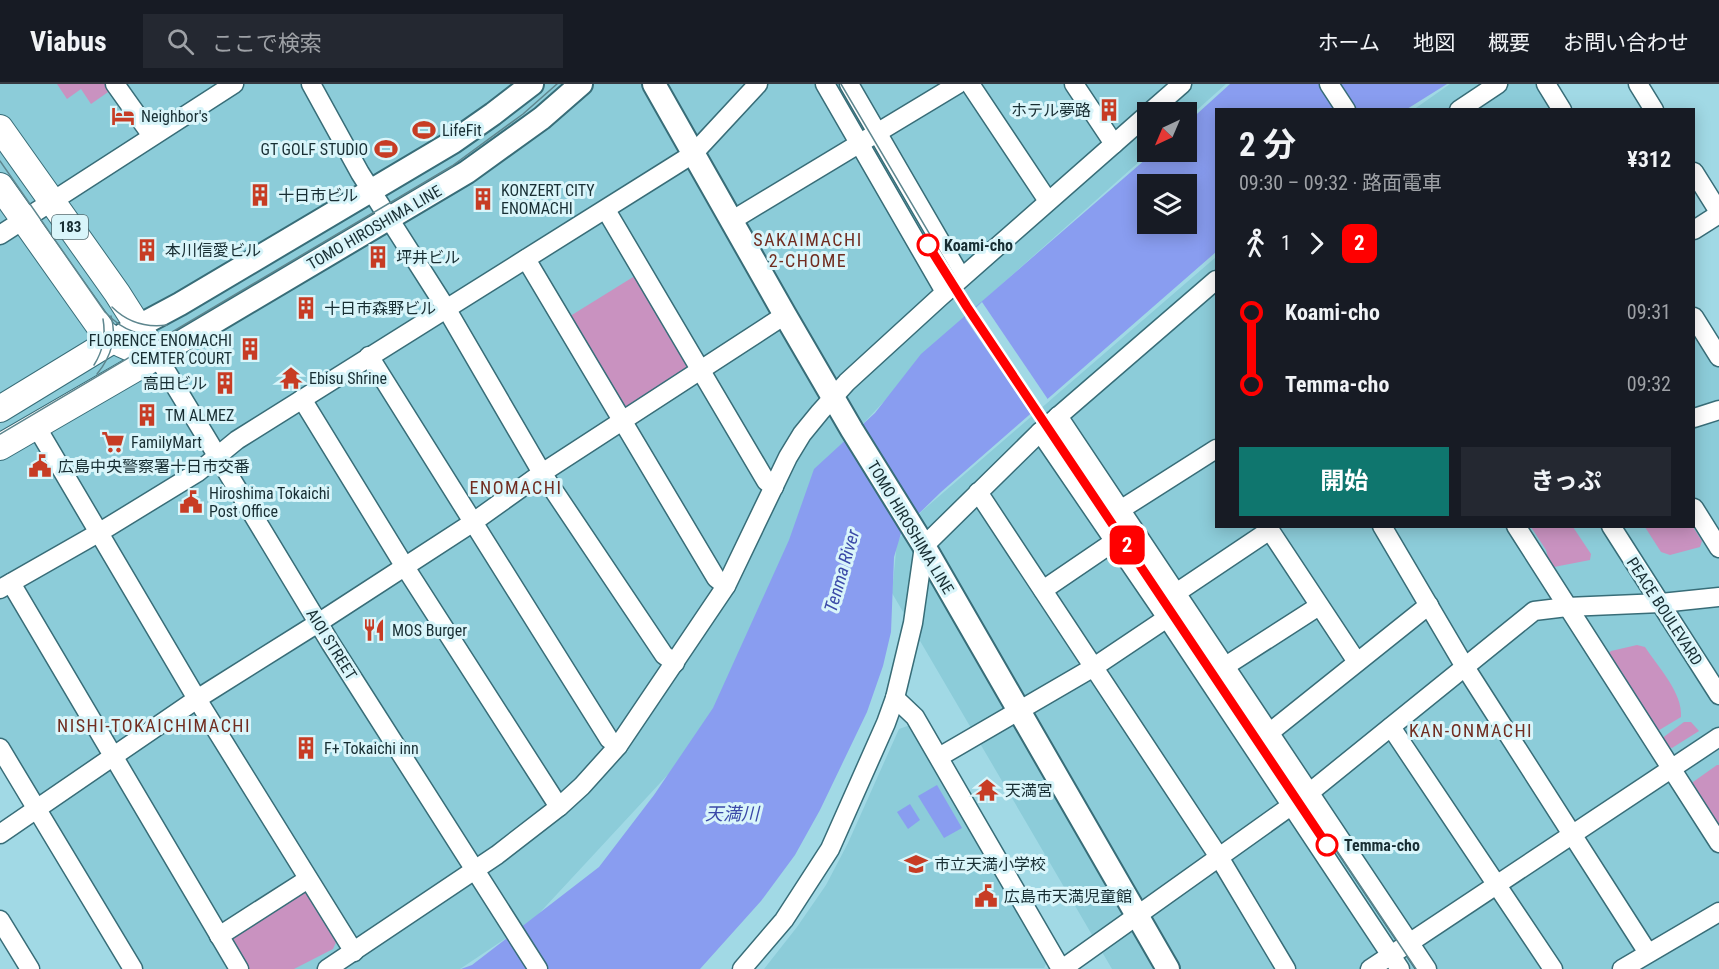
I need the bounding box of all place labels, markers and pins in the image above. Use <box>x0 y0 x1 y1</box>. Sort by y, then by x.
building icon: ホテル夢路 <box>1096 97 1122 123</box>
place label: ホテル夢路 <box>1011 101 1091 120</box>
hotel icon: Neighbor's <box>110 103 136 129</box>
place label: Neighbor's <box>141 107 208 126</box>
sports icon: LifeFit <box>411 117 437 143</box>
place label: LifeFit <box>442 121 482 140</box>
sports icon: GT GOLF STUDIO <box>373 136 399 162</box>
place label: GT GOLF STUDIO <box>260 140 368 159</box>
place label: KONZERT CITY ENOMACHI <box>501 181 595 218</box>
building icon: 十日市ビル <box>247 182 273 208</box>
place label: 十日市ビル <box>278 186 358 205</box>
building icon: KONZERT CITY ENOMACHI <box>470 186 496 212</box>
marker: Koami-cho <box>917 234 939 256</box>
place label: Koami-cho <box>944 236 1013 255</box>
building icon: 本川信愛ビル <box>134 237 160 263</box>
place label: 本川信愛ビル <box>165 241 261 260</box>
building icon: 坪井ビル <box>365 244 391 270</box>
place label: 坪井ビル <box>396 248 460 267</box>
building icon: 十日市森野ビル <box>293 295 319 321</box>
place label: 十日市森野ビル <box>324 299 436 318</box>
place label: FLORENCE ENOMACHI CEMTER COURT <box>89 331 232 368</box>
building icon: FLORENCE ENOMACHI CEMTER COURT <box>237 336 263 362</box>
temple icon: Ebisu Shrine <box>278 365 304 391</box>
place label: Ebisu Shrine <box>309 369 387 388</box>
building icon: 高田ビル <box>212 370 238 396</box>
place label: 高田ビル <box>143 374 207 393</box>
building icon: TM ALMEZ <box>134 402 160 428</box>
place label: TM ALMEZ <box>165 406 234 425</box>
supermarket icon: FamilyMart <box>100 429 126 455</box>
place label: FamilyMart <box>131 433 202 452</box>
public building icon: 広島中央警察署十日市交番 <box>27 453 53 479</box>
place label: 広島中央警察署十日市交番 <box>58 457 250 476</box>
place label: Hiroshima Tokaichi Post Office <box>209 484 330 521</box>
public building icon: Hiroshima Tokaichi Post Office <box>178 489 204 515</box>
restaurant icon: MOS Burger <box>361 617 387 643</box>
place label: MOS Burger <box>392 621 467 640</box>
building icon: F+ Tokaichi inn <box>293 735 319 761</box>
place label: F+ Tokaichi inn <box>324 739 419 758</box>
temple icon: 天満宮 <box>974 777 1000 803</box>
place label: 天満宮 <box>1005 781 1053 800</box>
marker: Temma-cho <box>1316 834 1338 856</box>
place label: Temma-cho <box>1344 836 1420 855</box>
school or university icon: 市立天満小学校 <box>903 851 929 877</box>
place label: 市立天満小学校 <box>934 855 1046 874</box>
public building icon: 広島市天満児童館 <box>973 883 999 909</box>
place label: 広島市天満児童館 <box>1004 887 1132 906</box>

